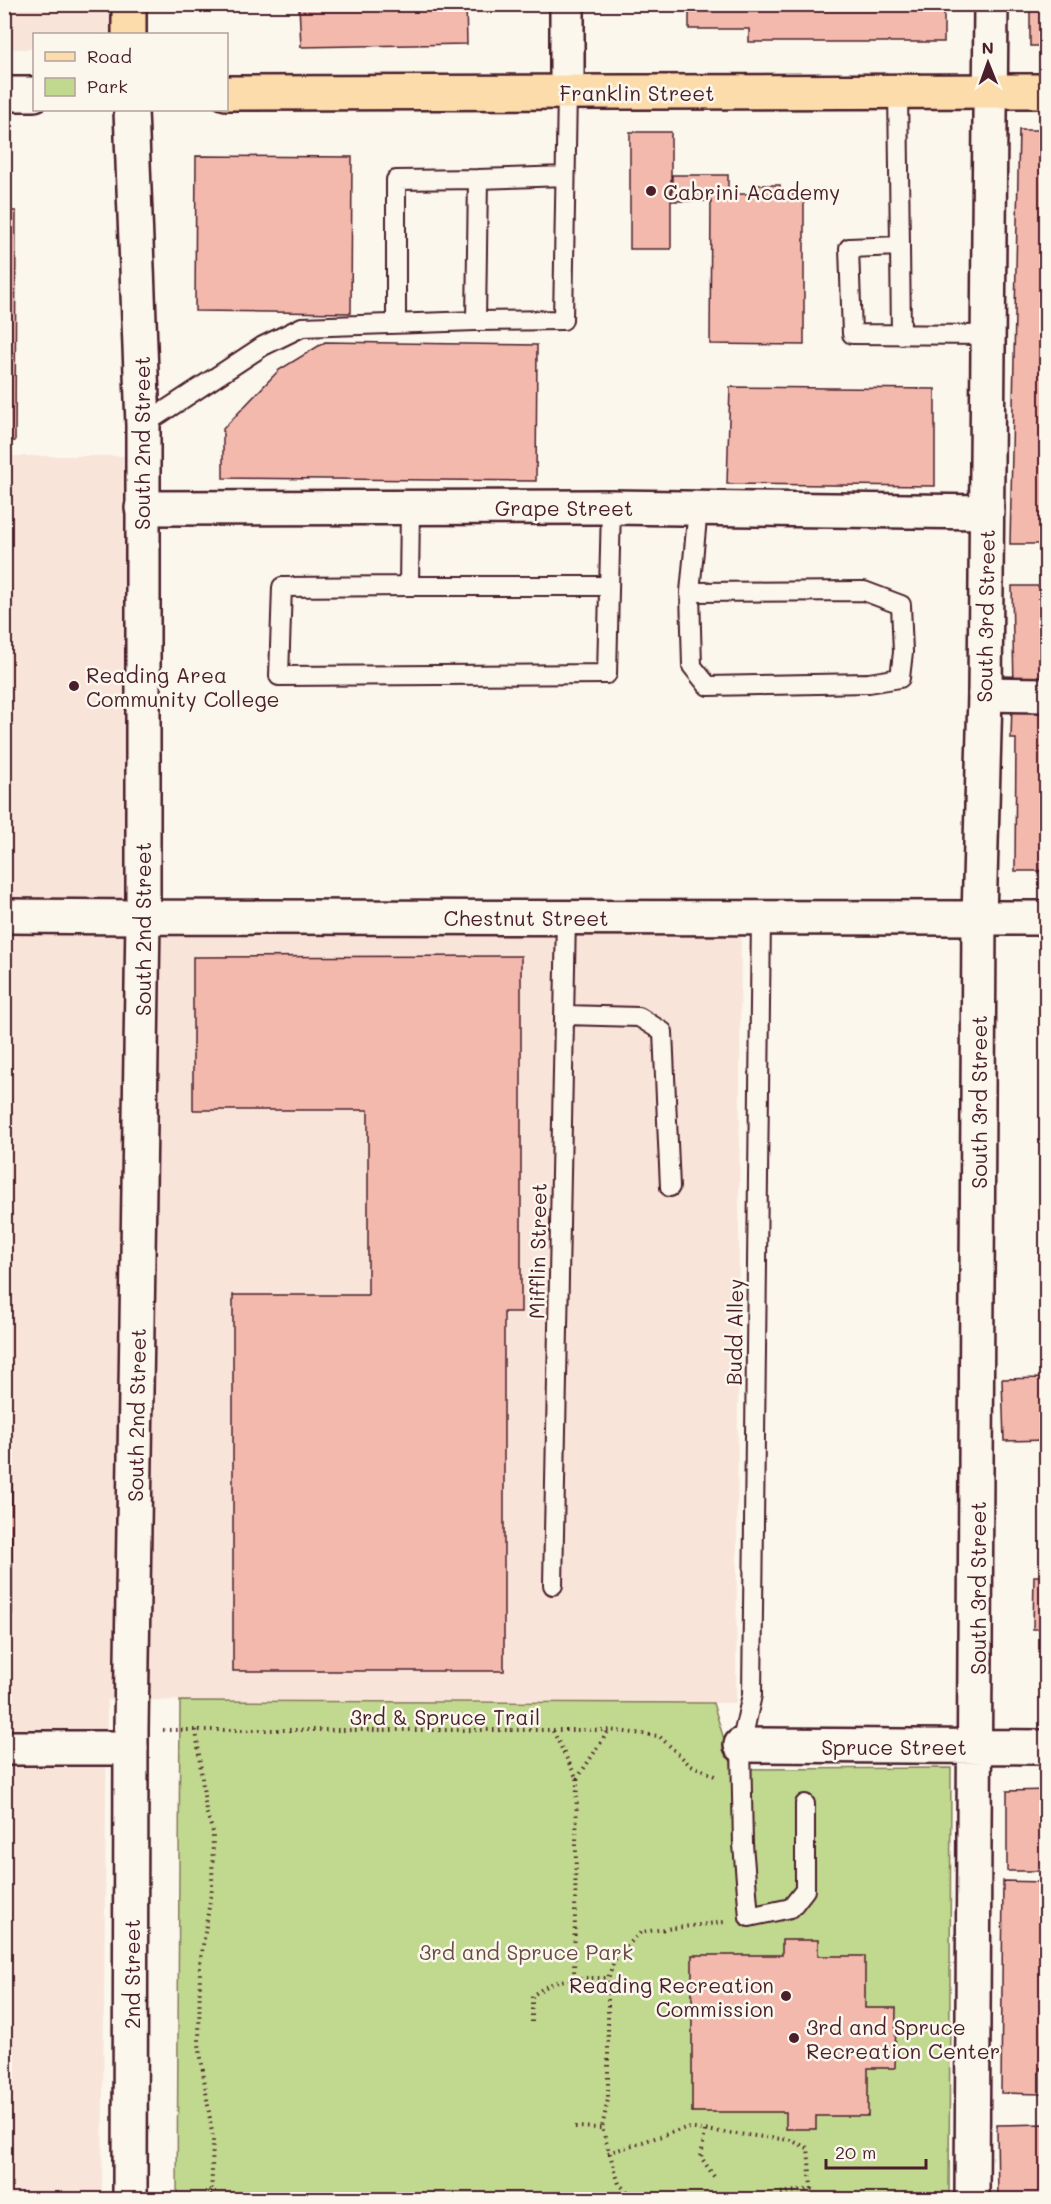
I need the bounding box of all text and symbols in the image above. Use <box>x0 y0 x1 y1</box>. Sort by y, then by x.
legend <box>33 33 228 111</box>
north arrow <box>958 33 1018 93</box>
text: N <box>981 37 994 58</box>
text: Road <box>87 44 132 68</box>
text: Park <box>87 74 128 98</box>
street label: Franklin Street <box>559 79 715 106</box>
place label: Cabrini Academy <box>663 178 840 205</box>
marker: Cabrini Academy <box>644 184 658 198</box>
street label: South 2nd Street <box>128 356 155 530</box>
street label: Grape Street <box>495 494 633 521</box>
street label: South 3rd Street <box>970 529 1000 703</box>
place label: Reading Area Community College <box>86 661 280 712</box>
marker: Reading Area Community College <box>67 679 81 693</box>
street label: South 2nd Street <box>129 842 156 1016</box>
street label: Chestnut Street <box>443 904 609 931</box>
street label: South 3rd Street <box>965 1015 992 1189</box>
street label: Mifflin Street <box>522 1183 552 1319</box>
street label: Budd Alley <box>720 1278 748 1386</box>
street label: South 2nd Street <box>121 1328 151 1502</box>
street label: South 3rd Street <box>964 1501 991 1675</box>
street label: 3rd & Spruce Trail <box>350 1703 540 1730</box>
street label: Spruce Street <box>821 1733 967 1760</box>
street label: 2nd Street <box>118 1919 145 2029</box>
park label: 3rd and Spruce Park <box>419 1938 633 1965</box>
place label: Reading Recreation Commission <box>569 1971 774 2022</box>
marker: Reading Recreation Commission <box>779 1989 793 2003</box>
place label: 3rd and Spruce Recreation Center <box>806 2013 1000 2064</box>
marker: 3rd and Spruce Recreation Center <box>787 2031 801 2045</box>
scale bar <box>826 2132 926 2170</box>
text: 20 m <box>835 2140 876 2164</box>

